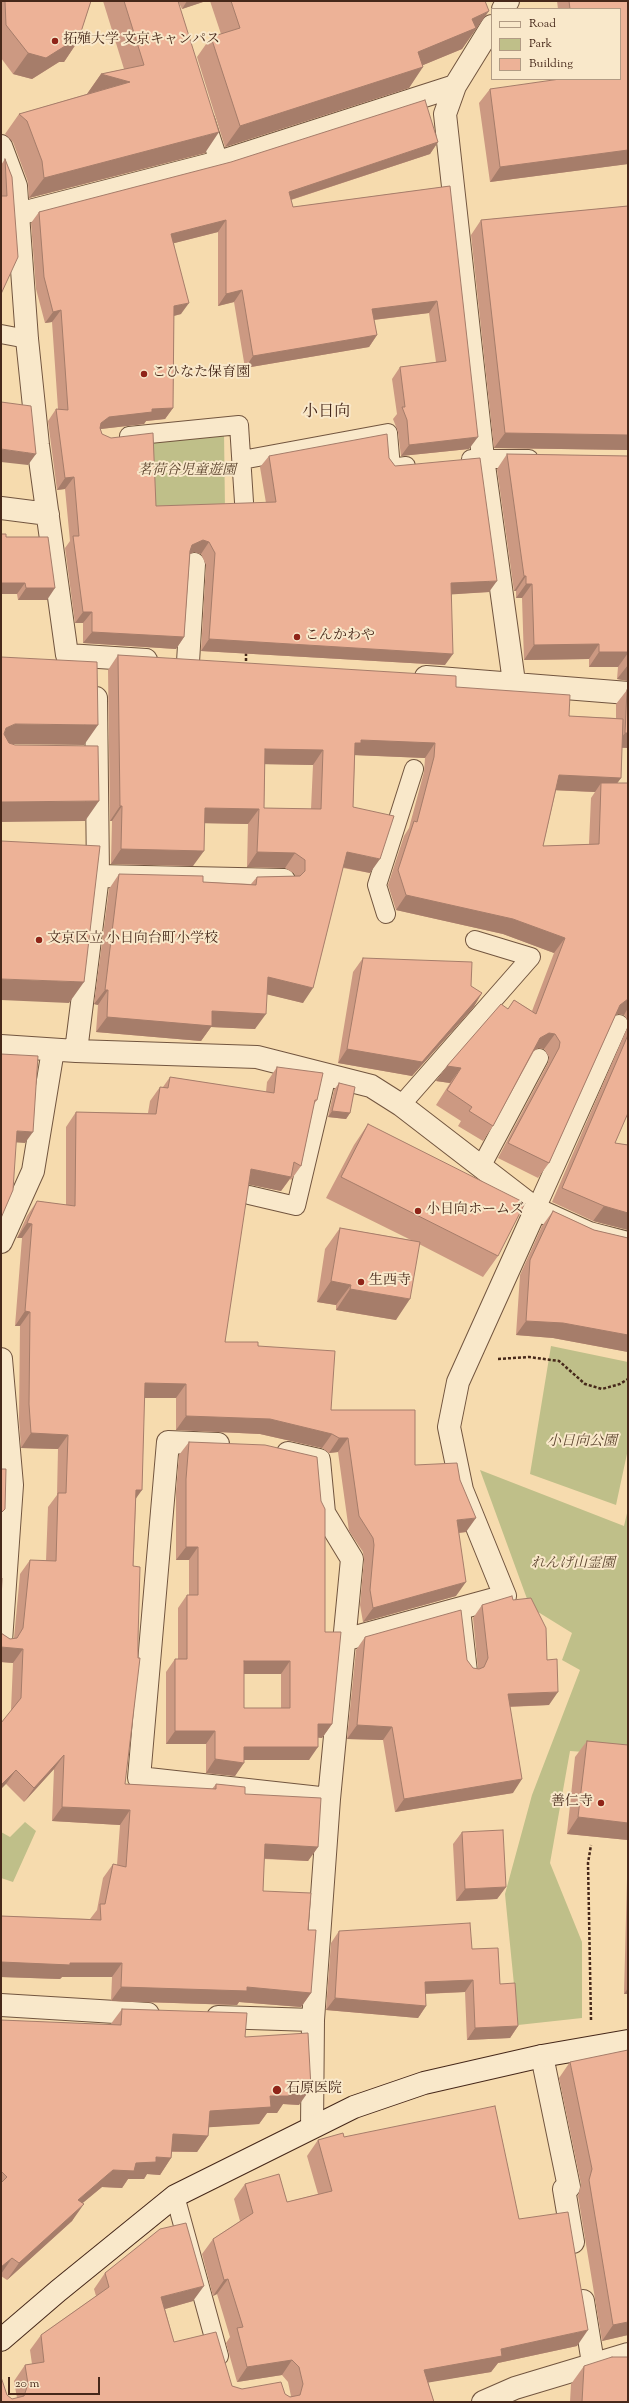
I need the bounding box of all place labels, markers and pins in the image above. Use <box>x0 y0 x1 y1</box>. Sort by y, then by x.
place label: 拓殖大学 文京キャンパス <box>63 33 220 49</box>
marker: 拓殖大学 文京キャンパス <box>50 36 60 46</box>
place label: こひなた保育園 <box>152 366 250 382</box>
marker: こひなた保育園 <box>139 369 149 379</box>
place label: こんかわや <box>305 629 375 645</box>
marker: こんかわや <box>292 632 302 642</box>
place label: 文京区立 小日向台町小学校 <box>47 932 218 948</box>
marker: 文京区立 小日向台町小学校 <box>34 935 44 945</box>
place label: 小日向ホームズ <box>426 1203 524 1219</box>
marker: 小日向ホームズ <box>413 1206 423 1216</box>
place label: 生西寺 <box>369 1274 411 1290</box>
marker: 生西寺 <box>356 1277 366 1287</box>
place label: 善仁寺 <box>551 1795 593 1811</box>
marker: 善仁寺 <box>596 1798 606 1808</box>
place label: 石原医院 <box>286 2082 342 2098</box>
marker: 石原医院 <box>271 2084 283 2096</box>

